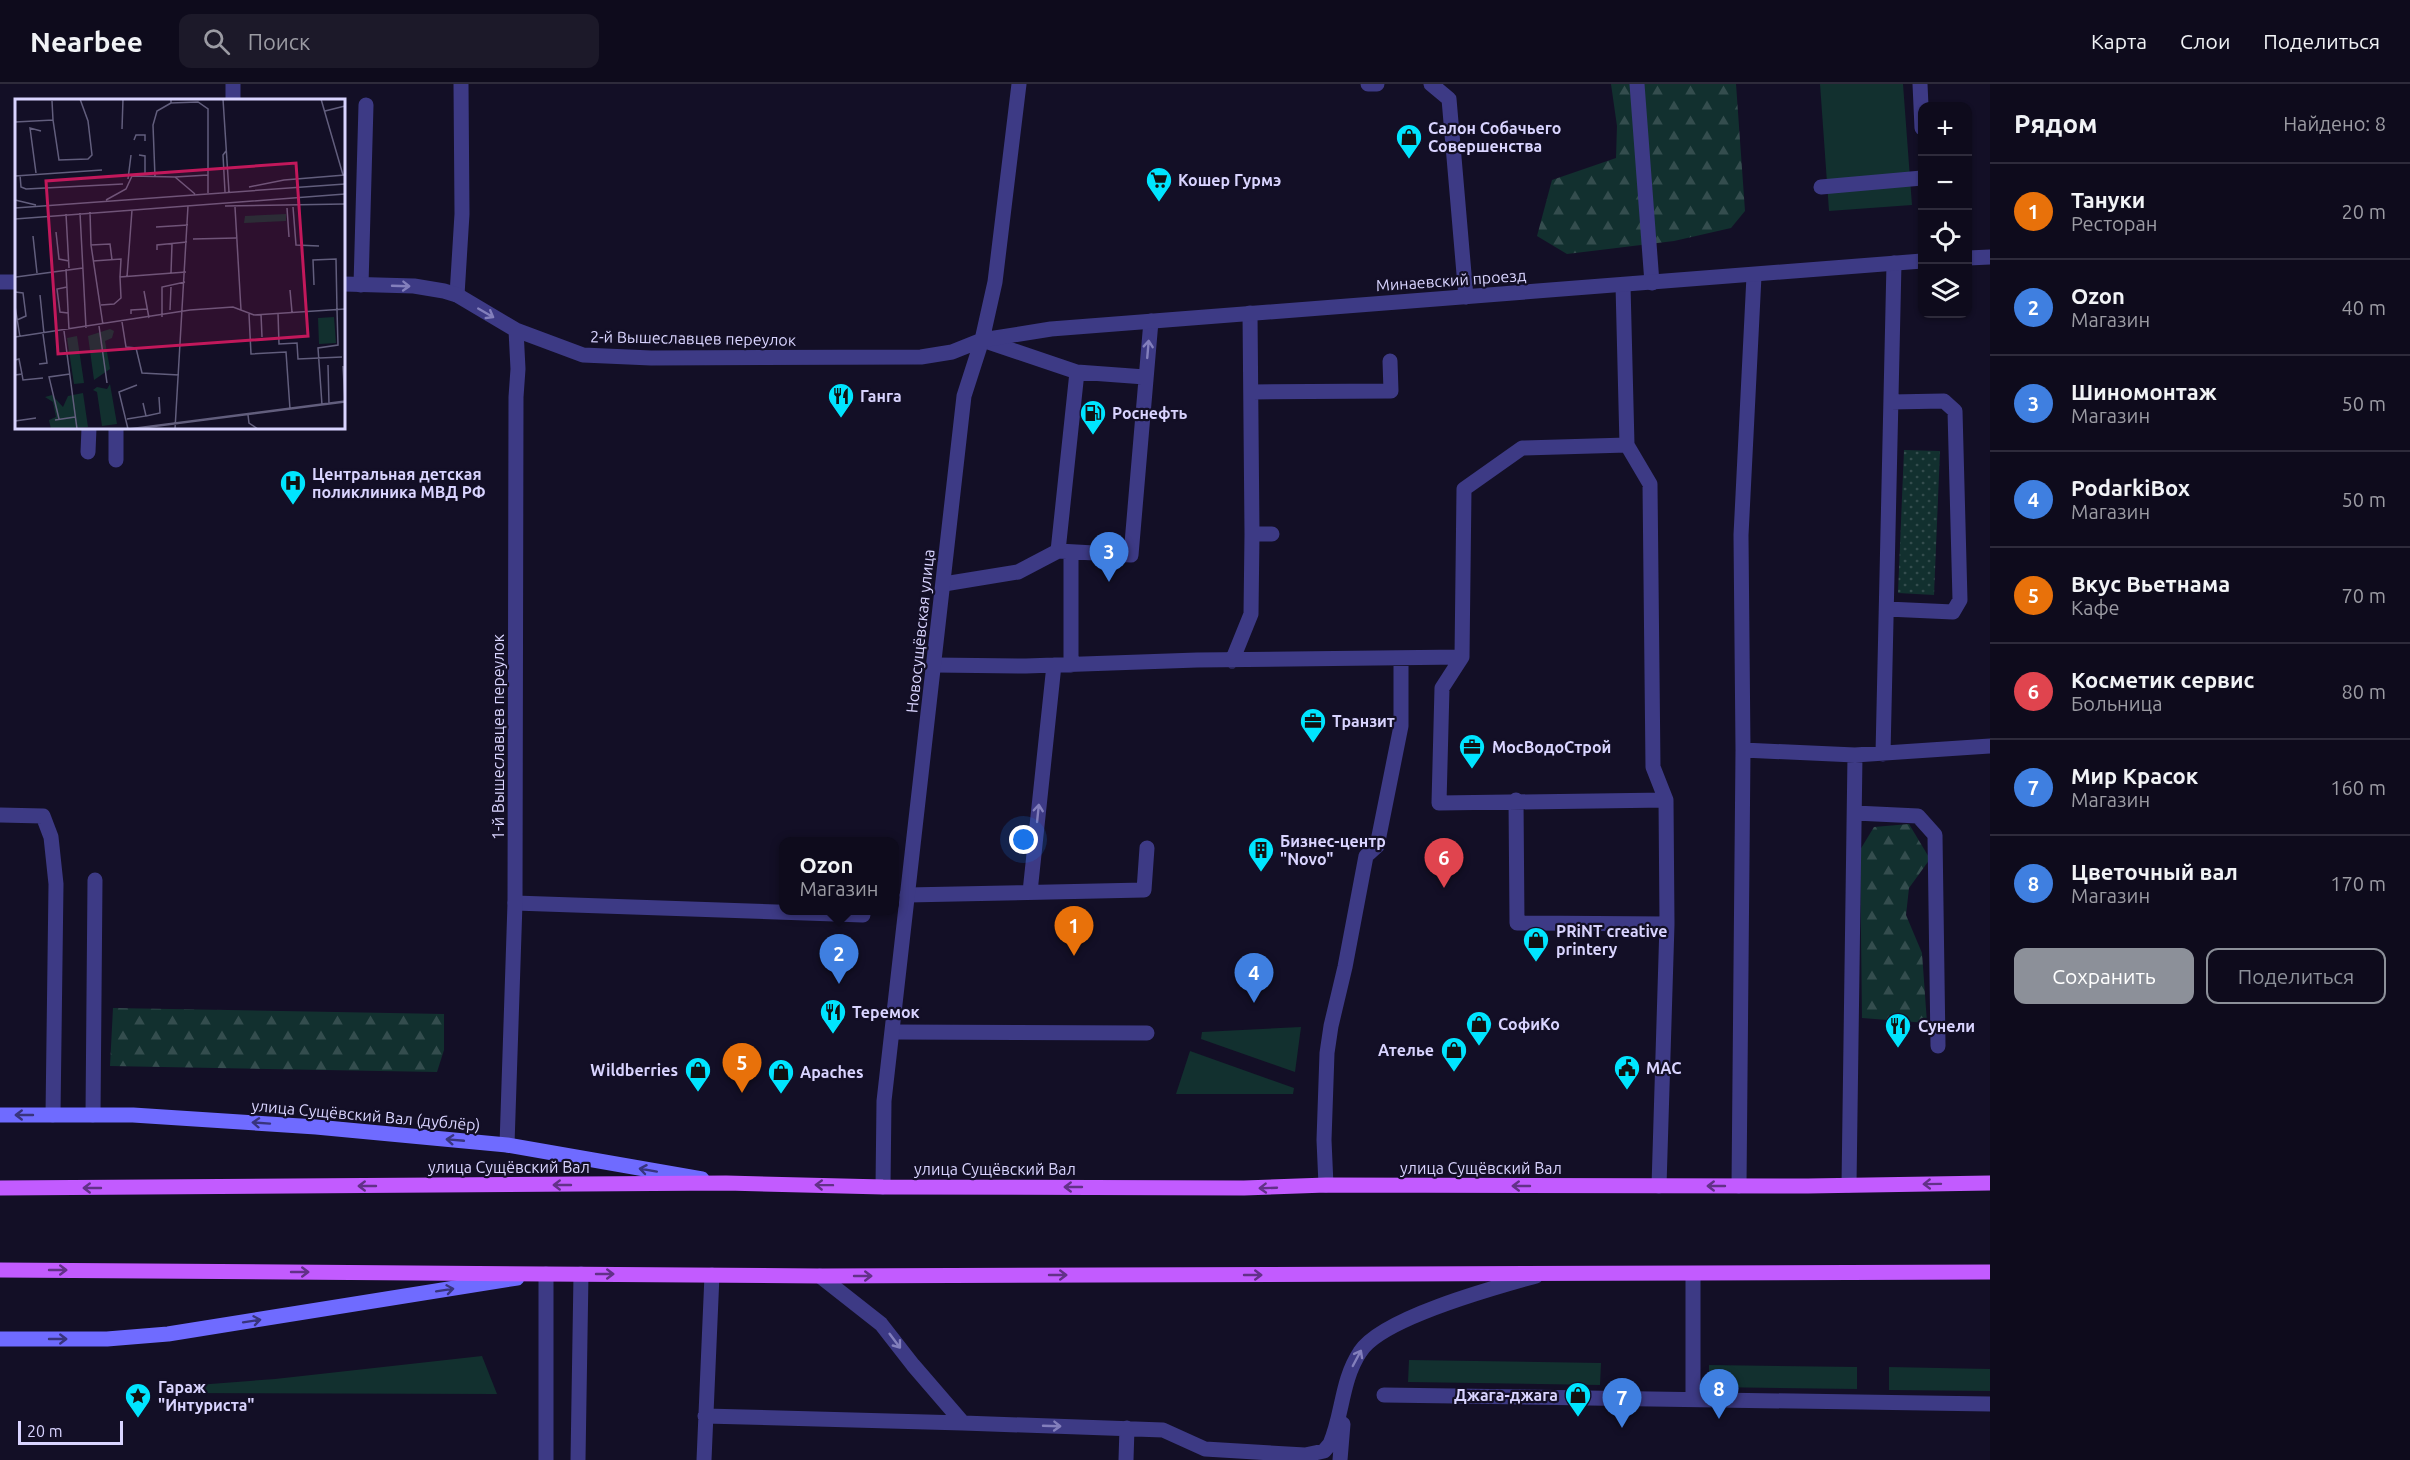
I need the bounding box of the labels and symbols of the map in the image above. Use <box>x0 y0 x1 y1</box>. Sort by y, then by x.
inset map <box>15 99 345 429</box>
place label: Салон Собачьего Совершенства <box>1428 119 1561 155</box>
shop icon: Салон Собачьего Совершенства <box>1394 122 1424 160</box>
supermarket icon: Кошер Гурмэ <box>1144 165 1174 203</box>
place label: Кошер Гурмэ <box>1178 171 1281 189</box>
street label: Минаевский проезд <box>1375 266 1527 294</box>
one-way arrow <box>390 280 410 291</box>
one-way arrow <box>477 307 494 319</box>
street label: 2-й Вышеславцев переулок <box>590 327 796 349</box>
one-way arrow <box>1143 340 1154 360</box>
restaurant icon: Ганга <box>826 381 856 419</box>
place label: Ганга <box>860 387 902 405</box>
fuel station icon: Роснефть <box>1078 398 1108 436</box>
place label: Роснефть <box>1112 404 1188 422</box>
place label: Центральная детская поликлиника МВД РФ <box>312 465 486 501</box>
hospital icon: Центральная детская поликлиника МВД РФ <box>278 468 308 506</box>
pin: 3 <box>1090 532 1128 582</box>
street label: Новосущёвская улица <box>902 548 938 714</box>
street label: 1-й Вышеславцев переулок <box>489 634 507 840</box>
office icon: Транзит <box>1298 706 1328 744</box>
place label: Транзит <box>1332 712 1395 730</box>
office icon: МосВодоСтрой <box>1457 732 1487 770</box>
place label: МосВодоСтрой <box>1492 738 1611 756</box>
one-way arrow <box>1033 804 1044 824</box>
your location <box>1009 825 1038 854</box>
place label: Бизнес-центр "Novo" <box>1280 832 1386 868</box>
building icon: Бизнес-центр "Novo" <box>1246 835 1276 873</box>
pin: 6 <box>1424 838 1464 888</box>
pin: 1 <box>1054 906 1094 956</box>
place label: PRiNT creative printery <box>1556 922 1667 958</box>
shop icon: PRiNT creative printery <box>1521 925 1551 963</box>
pin: 2 <box>820 934 858 984</box>
pin: 4 <box>1234 954 1274 1003</box>
restaurant icon: Теремок <box>818 997 848 1035</box>
place label: Теремок <box>852 1003 920 1021</box>
shop icon: СофиКо <box>1464 1009 1494 1047</box>
restaurant icon: Сунели <box>1883 1011 1913 1049</box>
place label: СофиКо <box>1498 1015 1560 1033</box>
place label: Сунели <box>1918 1017 1975 1035</box>
shop icon: Ателье <box>1439 1035 1469 1073</box>
place label: Ателье <box>1378 1041 1434 1059</box>
pin: 5 <box>722 1044 762 1093</box>
public building icon: MAC <box>1612 1053 1642 1091</box>
shop icon: Wildberries <box>683 1055 713 1093</box>
shop icon: Apaches <box>766 1057 796 1095</box>
place label: MAC <box>1646 1059 1681 1077</box>
place label: Wildberries <box>590 1061 678 1079</box>
place label: Apaches <box>800 1063 864 1081</box>
street label: улица Сущёвский Вал (дублёр) <box>251 1096 481 1135</box>
one-way arrow <box>14 1109 34 1121</box>
one-way arrow <box>251 1118 271 1129</box>
one-way arrow <box>445 1134 465 1145</box>
street label: улица Сущёвский Вал <box>428 1158 590 1176</box>
street label: улица Сущёвский Вал <box>1400 1159 1562 1177</box>
street label: улица Сущёвский Вал <box>914 1160 1076 1178</box>
one-way arrow <box>638 1164 658 1175</box>
one-way arrow <box>1922 1178 1942 1190</box>
one-way arrow <box>553 1179 573 1190</box>
one-way arrow <box>358 1180 378 1192</box>
one-way arrow <box>815 1180 835 1191</box>
one-way arrow <box>1511 1180 1531 1192</box>
one-way arrow <box>1706 1180 1726 1192</box>
one-way arrow <box>82 1182 102 1194</box>
one-way arrow <box>1063 1182 1083 1193</box>
one-way arrow <box>1258 1182 1278 1193</box>
one-way arrow <box>48 1265 68 1276</box>
one-way arrow <box>289 1266 309 1278</box>
one-way arrow <box>594 1269 614 1280</box>
one-way arrow <box>1047 1269 1067 1281</box>
one-way arrow <box>1242 1269 1262 1281</box>
one-way arrow <box>852 1270 872 1282</box>
one-way arrow <box>434 1284 454 1295</box>
one-way arrow <box>242 1315 262 1326</box>
one-way arrow <box>48 1333 68 1345</box>
one-way arrow <box>888 1333 901 1349</box>
one-way arrow <box>1351 1350 1363 1367</box>
pin: 8 <box>1700 1370 1738 1419</box>
place label: Гараж "Интуриста" <box>158 1378 254 1414</box>
pin: 7 <box>1602 1378 1642 1428</box>
shop icon: Джага-джага <box>1563 1380 1593 1418</box>
place icon: Гараж "Интуриста" <box>123 1381 153 1419</box>
place label: Джага-джага <box>1454 1386 1558 1404</box>
scale bar <box>18 1418 123 1446</box>
one-way arrow <box>1041 1420 1061 1432</box>

